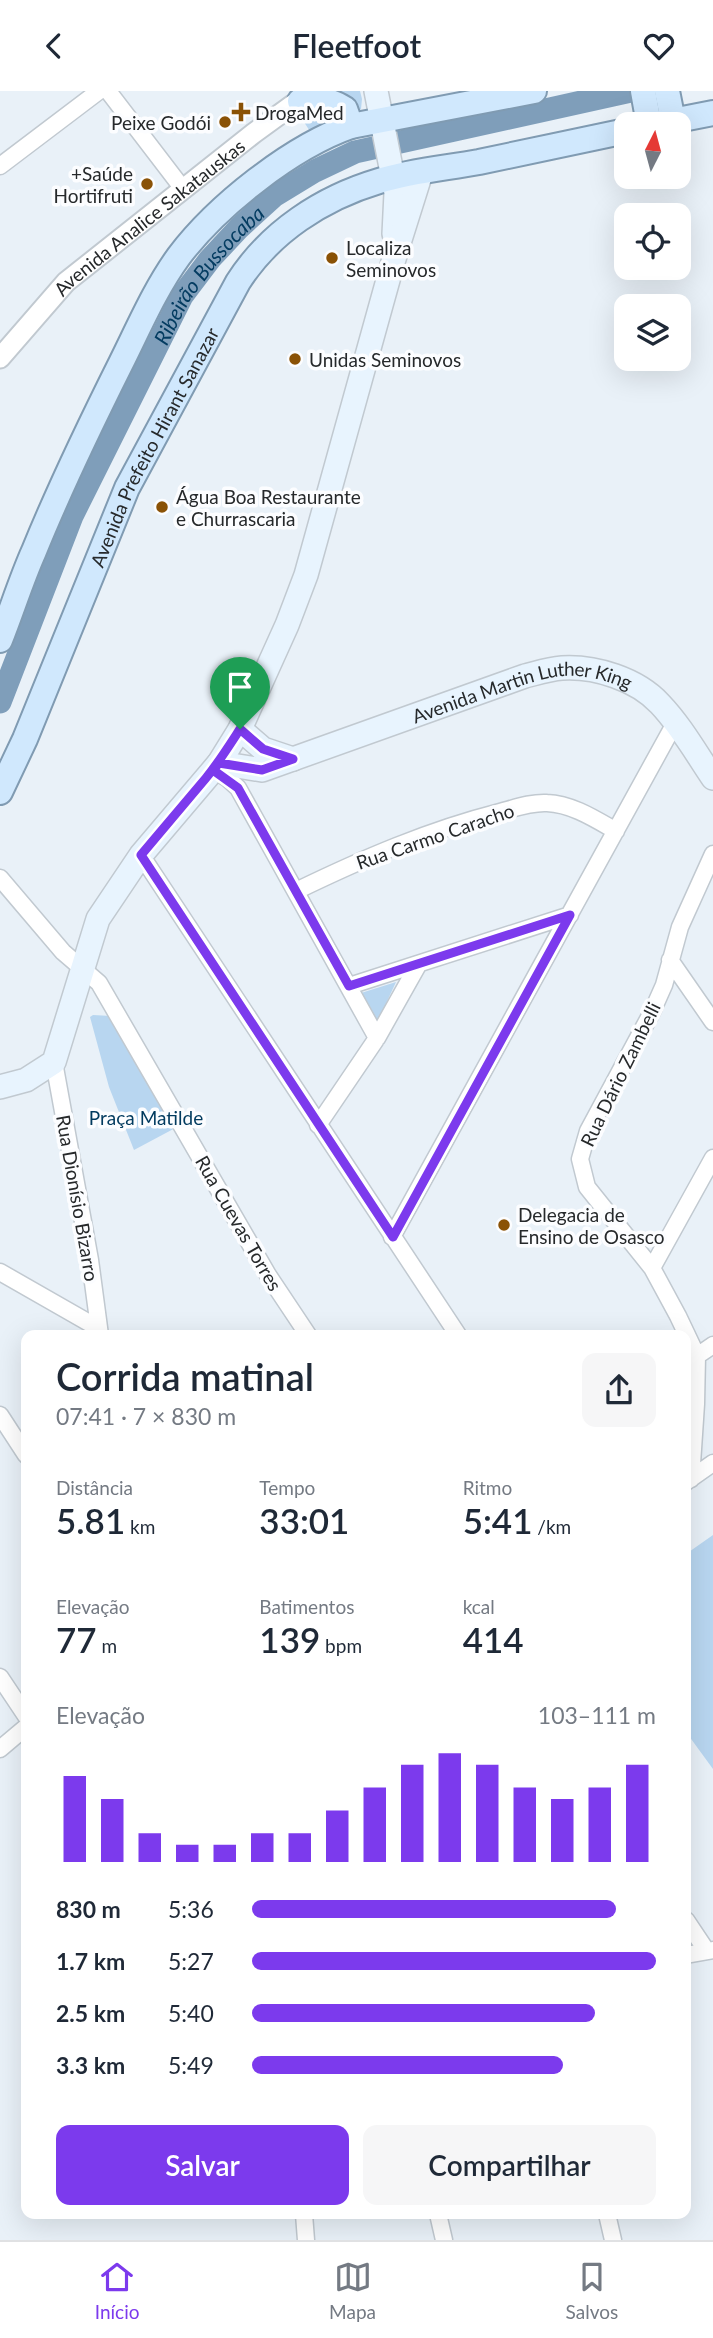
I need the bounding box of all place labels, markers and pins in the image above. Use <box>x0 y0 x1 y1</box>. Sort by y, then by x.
place label: DrogaMed <box>255 101 344 124</box>
marker: DrogaMed <box>233 104 249 120</box>
place label: Peixe Godói <box>111 111 211 134</box>
marker: Peixe Godói <box>217 114 233 130</box>
place label: +Saúde Hortifruti <box>54 162 133 207</box>
marker: +Saúde Hortifruti <box>139 176 155 192</box>
place label: Localiza Seminovos <box>346 236 436 281</box>
marker: Localiza Seminovos <box>324 250 340 266</box>
place label: Unidas Seminovos <box>309 348 461 371</box>
marker: Unidas Seminovos <box>287 351 303 367</box>
place label: Água Boa Restaurante e Churrascaria <box>176 485 361 530</box>
marker: Água Boa Restaurante e Churrascaria <box>154 499 170 515</box>
pin <box>210 657 270 729</box>
place label: Delegacia de Ensino de Osasco <box>518 1203 665 1248</box>
marker: Delegacia de Ensino de Osasco <box>496 1217 512 1233</box>

